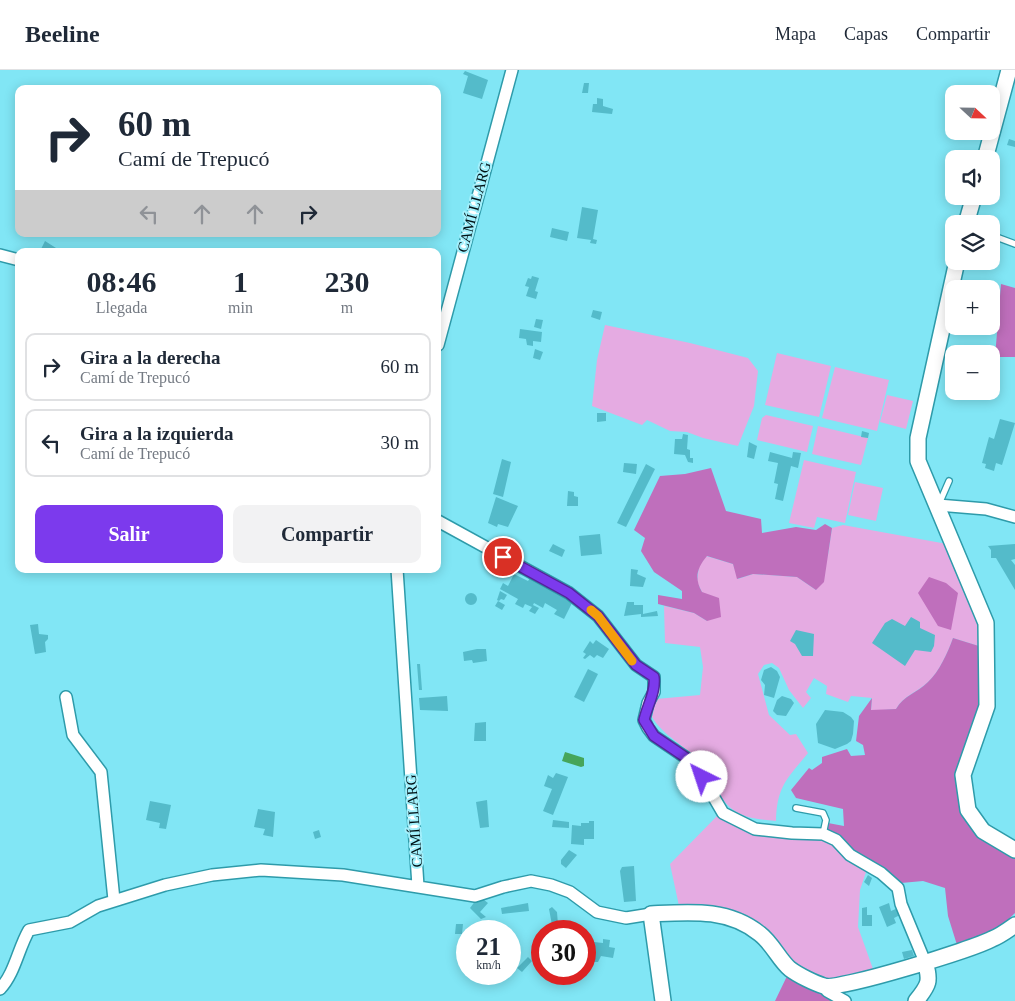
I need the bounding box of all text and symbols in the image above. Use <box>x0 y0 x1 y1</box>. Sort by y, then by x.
text: Beeline <box>25 21 100 47</box>
text: Mapa <box>775 24 816 44</box>
text: Capas <box>844 24 888 44</box>
text: Compartir <box>916 24 990 44</box>
north arrow <box>945 85 1000 140</box>
map controls <box>945 85 1000 400</box>
icon: right <box>35 105 100 170</box>
text: 60 m <box>118 105 191 144</box>
text: Camí de Trepucó <box>118 146 270 171</box>
button: sound <box>945 150 1000 205</box>
street label: CAMÍ LLARG <box>454 160 494 254</box>
icon: left <box>135 200 163 228</box>
icon: ahead <box>188 200 216 228</box>
icon: ahead <box>241 200 269 228</box>
icon: right <box>294 200 322 228</box>
button: layers <box>945 215 1000 270</box>
text: 08:46 <box>87 265 157 298</box>
text: 1 <box>233 265 248 298</box>
text: 230 <box>324 265 369 298</box>
button: + <box>945 280 1000 335</box>
text: Llegada <box>96 299 147 316</box>
text: min <box>228 299 253 316</box>
text: m <box>341 299 353 316</box>
button: − <box>945 345 1000 400</box>
text: Gira a la derecha <box>80 347 221 368</box>
icon: right <box>37 353 65 381</box>
text: 60 m <box>380 356 419 377</box>
text: Camí de Trepucó <box>80 369 190 386</box>
text: Gira a la izquierda <box>80 423 234 444</box>
icon: left <box>37 429 65 457</box>
text: 30 m <box>380 432 419 453</box>
text: Camí de Trepucó <box>80 445 190 462</box>
button: Salir <box>35 505 223 563</box>
button: Compartir <box>233 505 421 563</box>
pin <box>482 536 524 578</box>
icon: arrive <box>489 543 517 571</box>
position arrow <box>675 750 727 802</box>
street label: CAMÍ LLARG <box>403 774 425 868</box>
speed limit sign: 30 <box>531 920 596 985</box>
text: 21 <box>476 933 501 960</box>
text: km/h <box>476 958 501 972</box>

